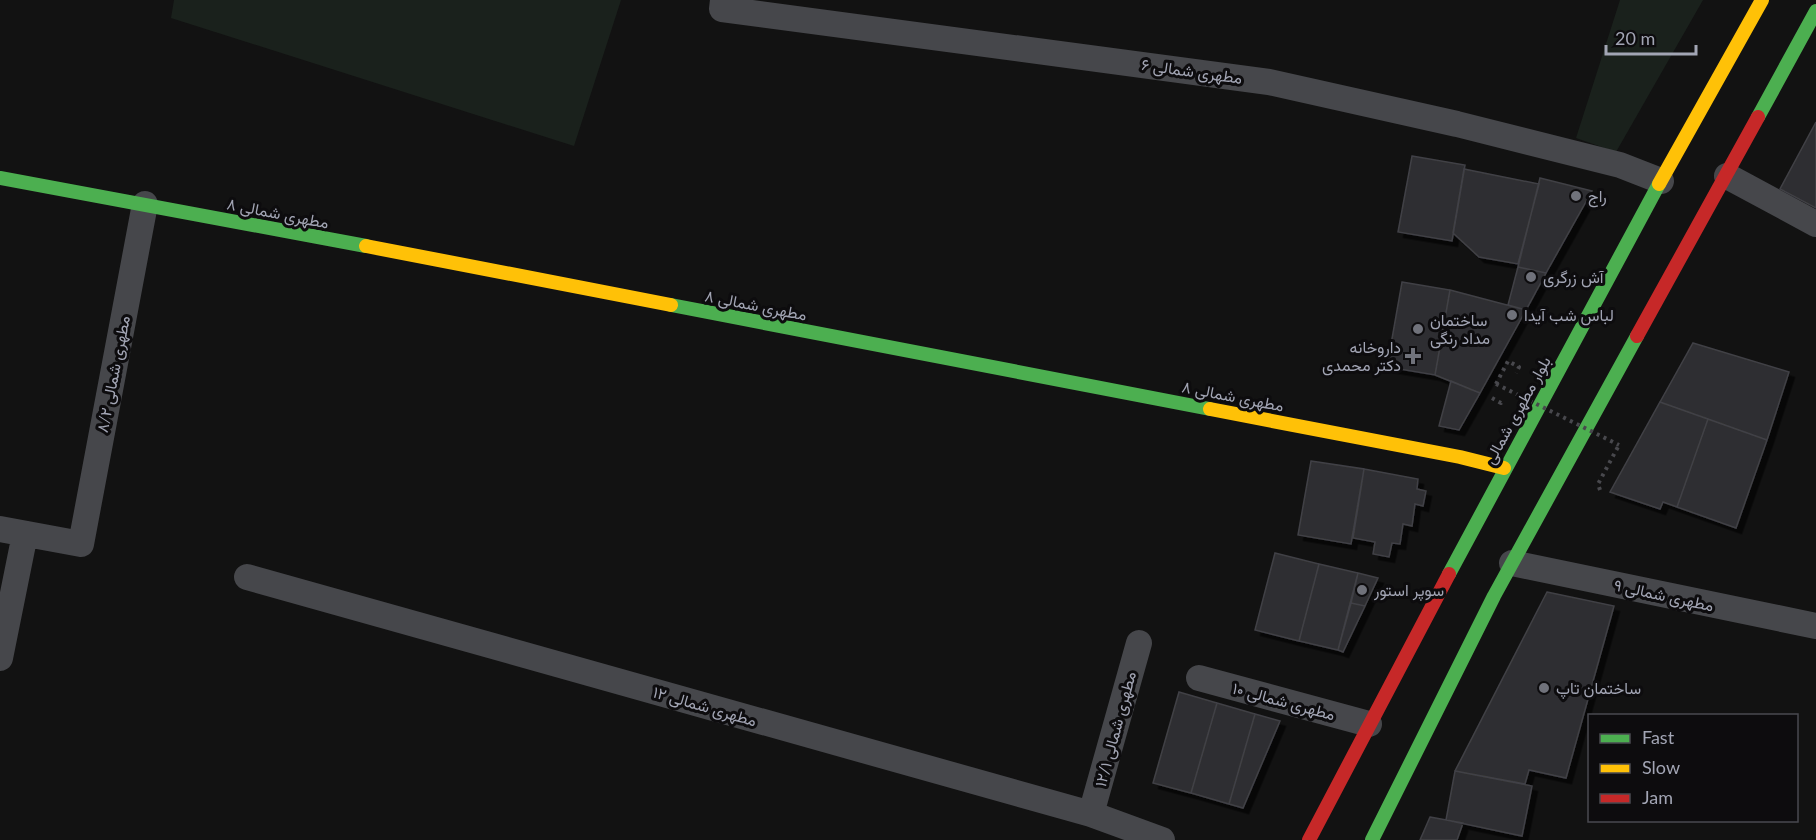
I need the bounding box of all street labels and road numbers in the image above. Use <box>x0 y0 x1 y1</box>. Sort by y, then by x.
street label: ۶ مطهری شمالی <box>1140 54 1244 89</box>
street label: ۸ مطهری شمالی <box>225 193 331 234</box>
street label: ۸ مطهری شمالی <box>703 285 809 326</box>
street label: ۸/۲ مطهری شمالی <box>92 314 135 434</box>
street label: بلوار مطهرى شمالى <box>1479 353 1556 468</box>
street label: ۸ مطهری شمالی <box>1180 376 1286 417</box>
street label: ۹ مطهری شمالی <box>1612 575 1716 616</box>
street label: ۱۲/۱ مطهری شمالی <box>1090 669 1141 789</box>
street label: ۱۰ مطهری شمالی <box>1230 678 1337 725</box>
street label: ۱۲ مطهری شمالی <box>651 682 759 731</box>

